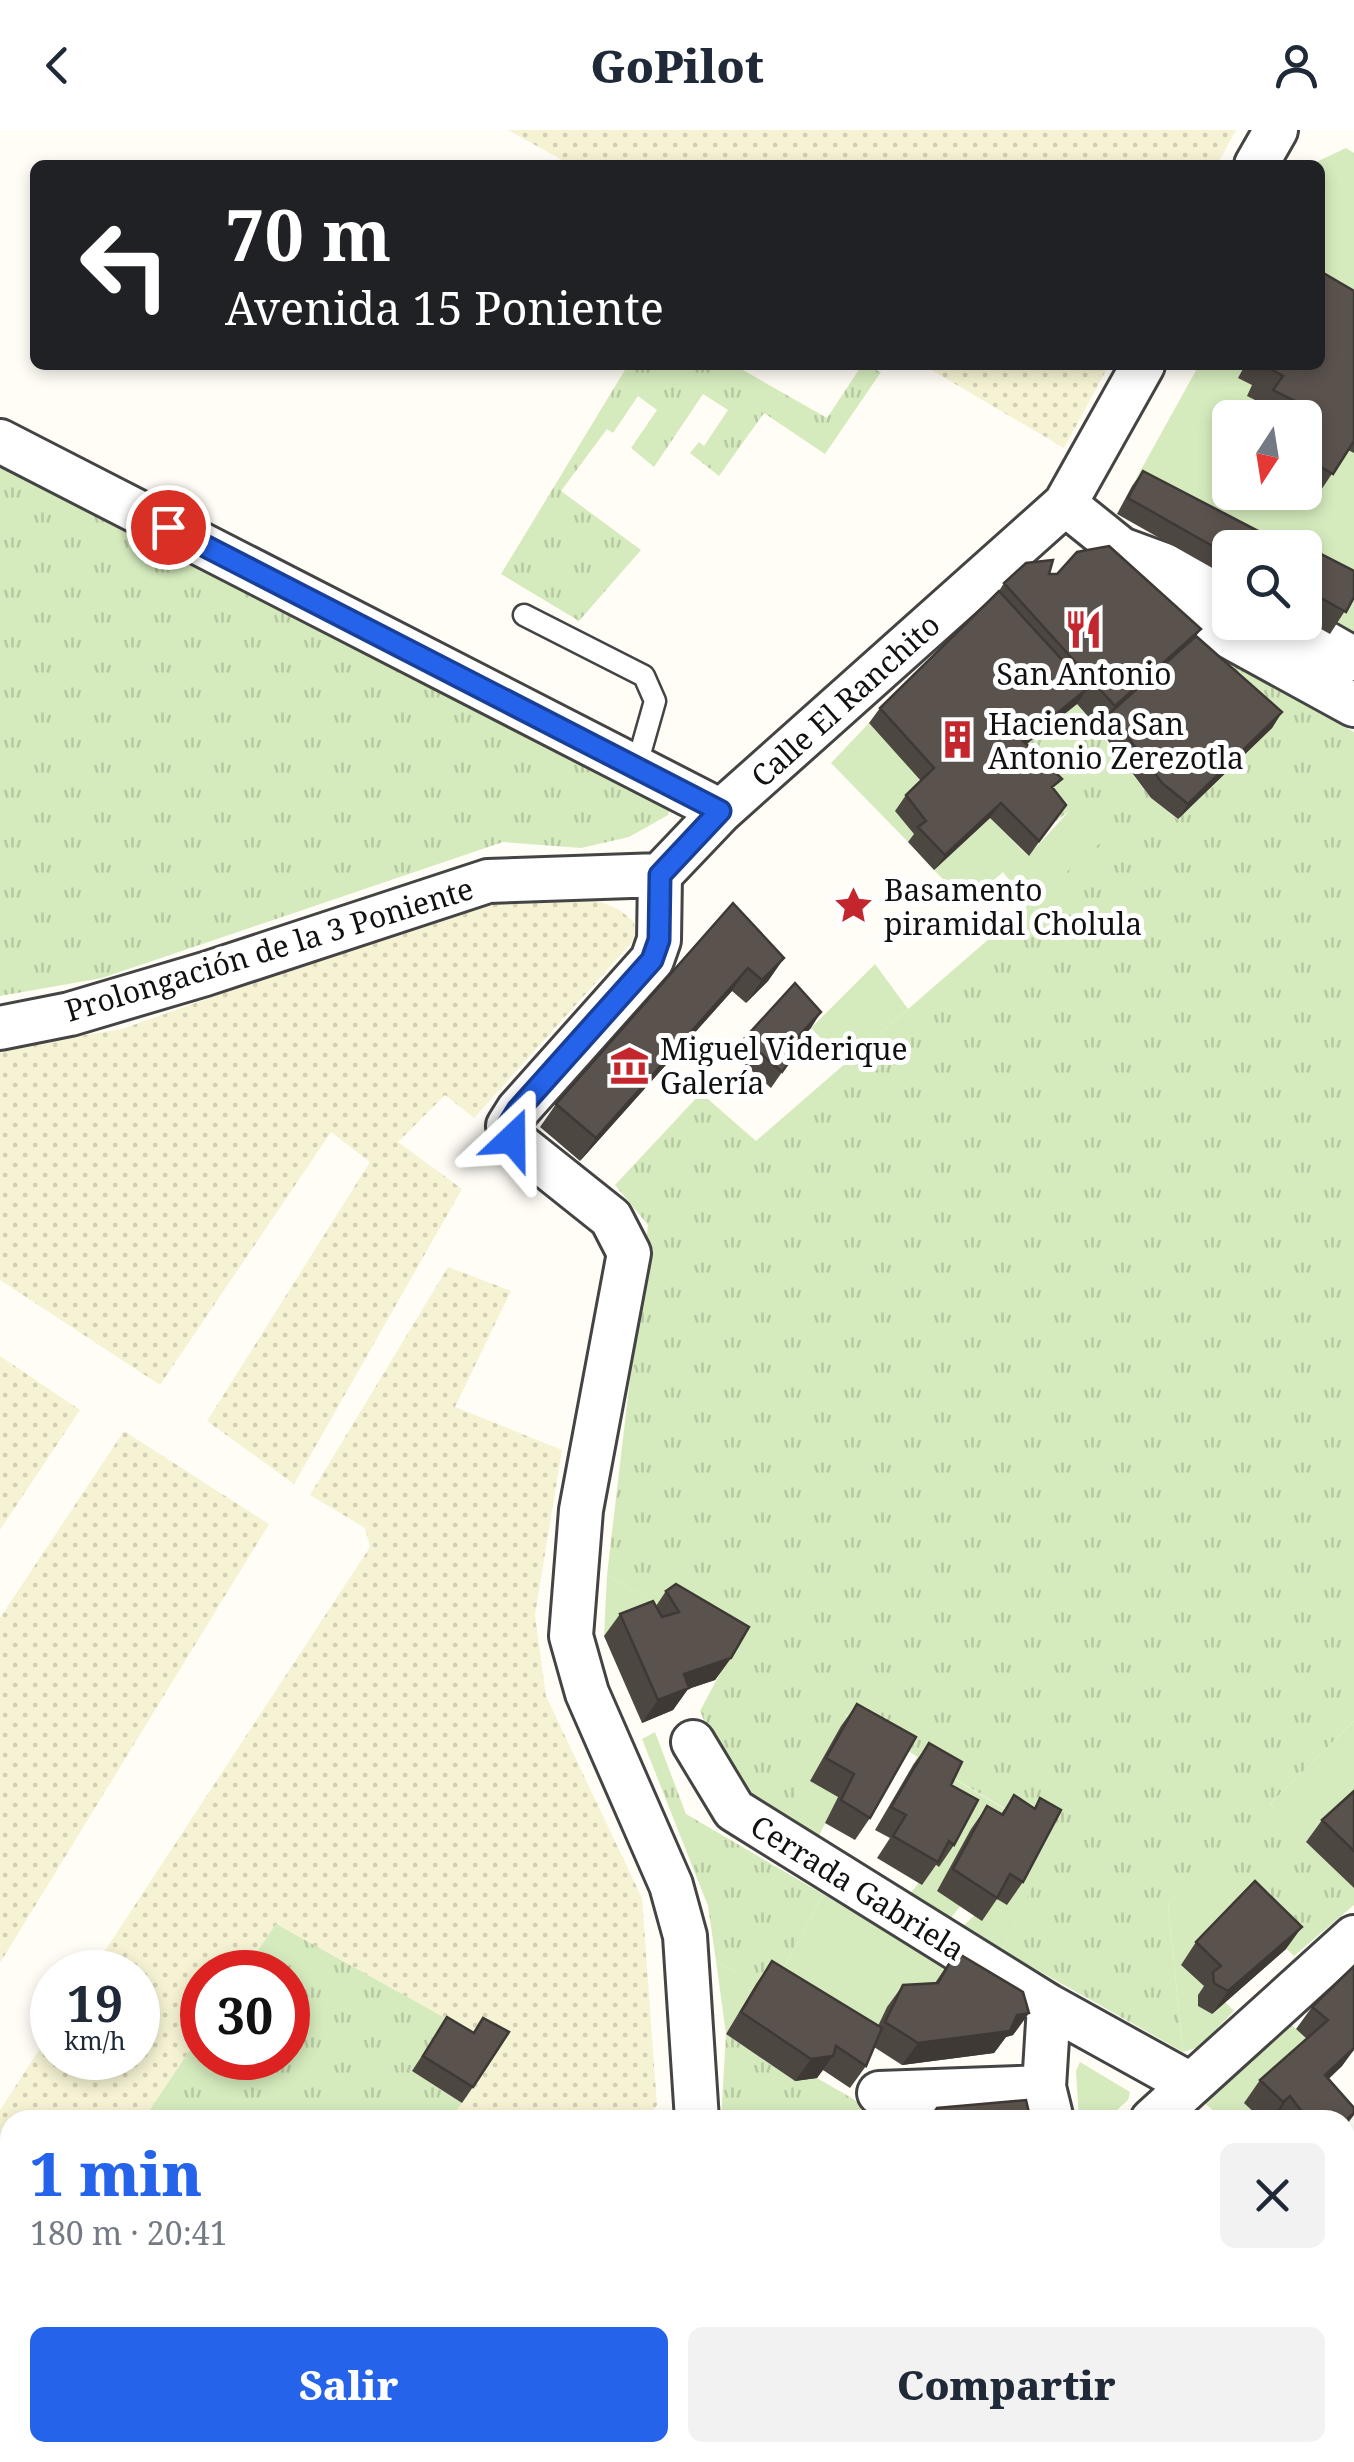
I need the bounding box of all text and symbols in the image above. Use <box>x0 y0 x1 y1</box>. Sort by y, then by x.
text: GoPilot <box>590 35 764 96</box>
icon: back <box>30 38 85 93</box>
icon: person <box>1269 38 1324 93</box>
text: 70 m <box>225 186 391 282</box>
icon: left <box>60 200 190 330</box>
text: Avenida 15 Poniente <box>225 277 664 338</box>
north arrow <box>1212 400 1322 510</box>
map controls <box>1212 400 1322 640</box>
pin <box>126 485 211 570</box>
icon: arrive <box>141 500 196 555</box>
button: search <box>1212 530 1322 640</box>
street label: Calle El Ranchito <box>742 604 948 796</box>
restaurant icon: San Antonio <box>1063 608 1105 650</box>
place label: San Antonio <box>997 653 1172 694</box>
place label: Hacienda San Antonio Zerezotla <box>988 703 1244 778</box>
building icon: Hacienda San Antonio Zerezotla <box>937 719 979 761</box>
street label: Prolongación de la 3 Poniente <box>60 867 478 1031</box>
place label: Basamento piramidal Cholula <box>884 869 1142 944</box>
place icon: Basamento piramidal Cholula <box>833 885 875 927</box>
place label: Miguel Viderique Galería <box>660 1028 908 1103</box>
museum icon: Miguel Viderique Galería <box>609 1044 651 1086</box>
position arrow <box>460 1087 564 1191</box>
street label: Cerrada Gabriela <box>743 1805 973 1969</box>
speed limit sign: 30 <box>180 1950 310 2080</box>
text: 19 <box>67 1969 123 2037</box>
text: km/h <box>64 2023 126 2057</box>
text: 1 min <box>30 2132 202 2214</box>
button: close <box>1220 2143 1325 2248</box>
text: 180 m · 20:41 <box>30 2211 228 2254</box>
button: Salir <box>30 2327 668 2442</box>
button: Compartir <box>688 2327 1325 2442</box>

